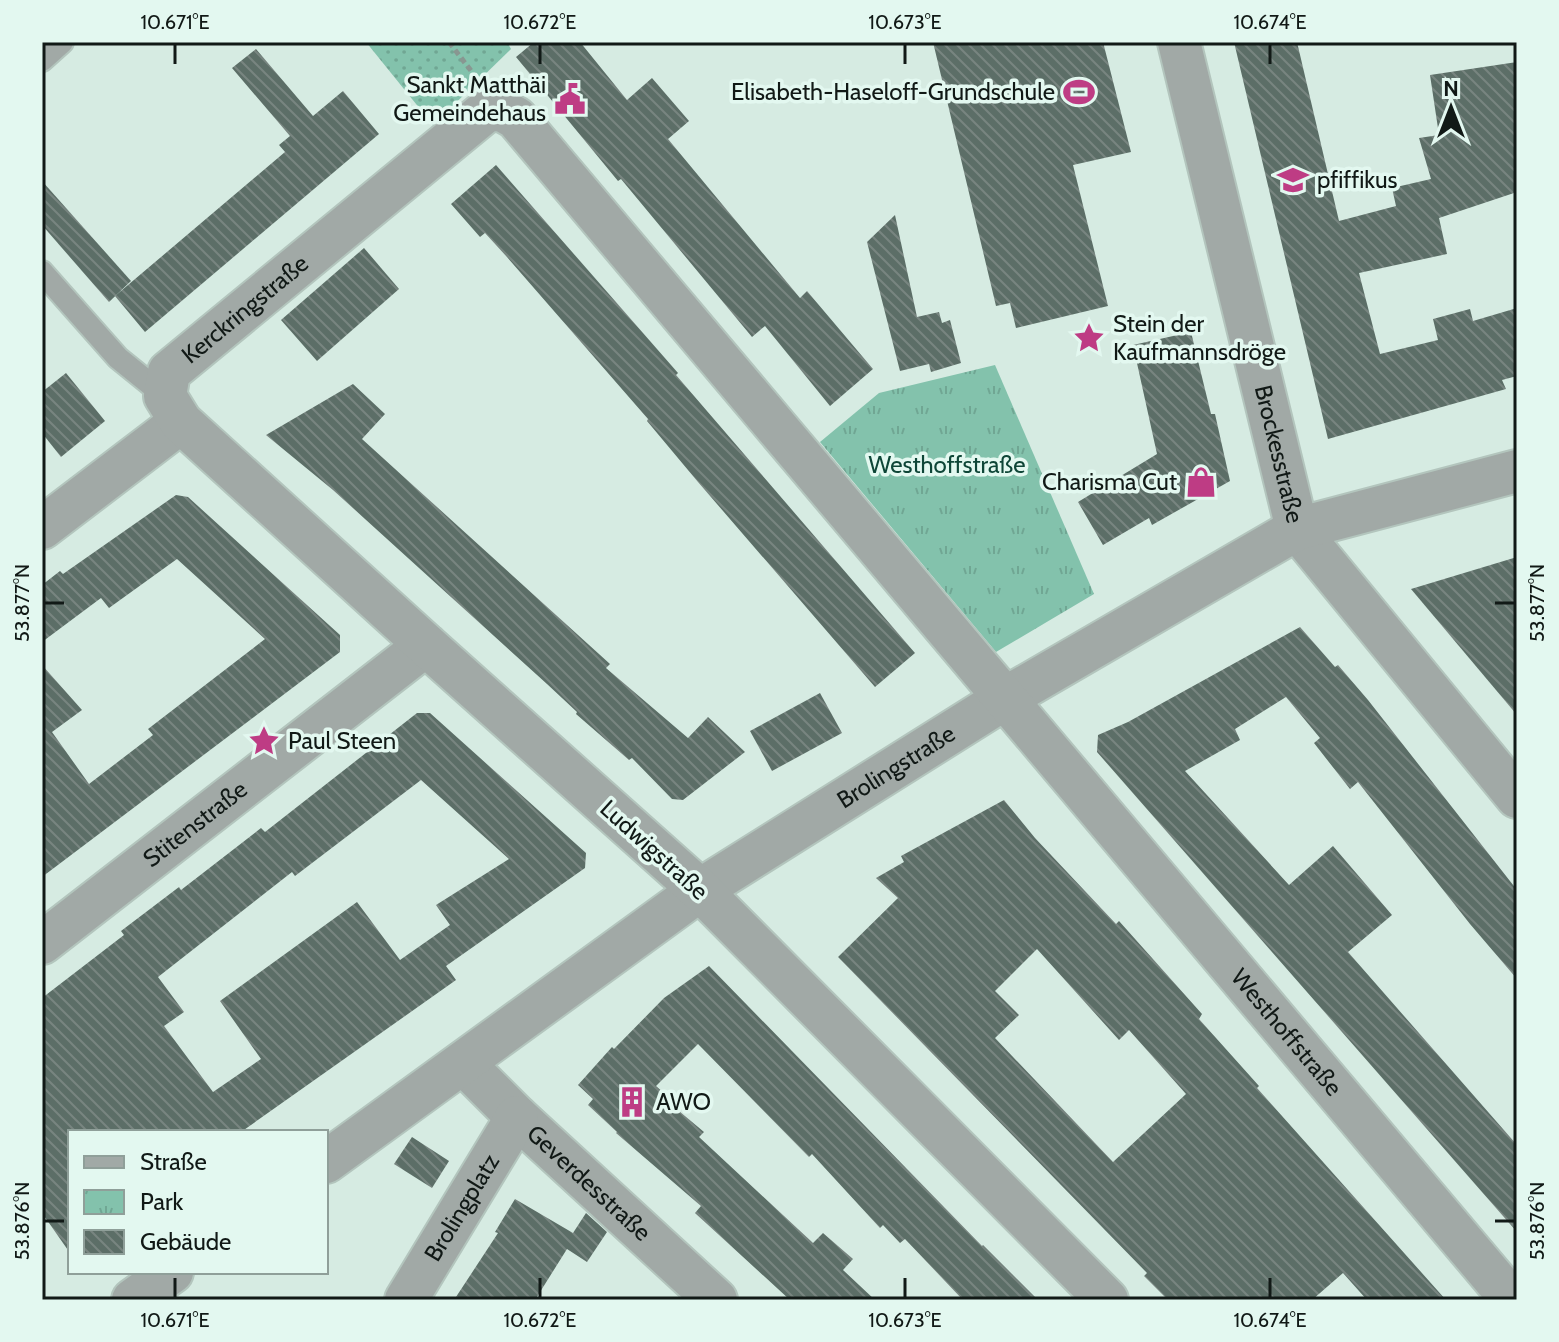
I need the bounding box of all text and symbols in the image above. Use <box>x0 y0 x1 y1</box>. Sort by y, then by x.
text: 10.671°E <box>141 10 209 34</box>
text: 10.672°E <box>504 10 576 34</box>
text: 10.673°E <box>868 10 942 34</box>
text: 10.674°E <box>1233 10 1307 34</box>
north arrow <box>1411 68 1491 148</box>
place label: Sankt Matthäi Gemeindehaus <box>393 70 546 127</box>
sports icon: Elisabeth-Haseloff-Grundschule <box>1062 75 1096 109</box>
text: N <box>1443 75 1459 102</box>
place label: Elisabeth-Haseloff-Grundschule <box>731 77 1055 106</box>
public building icon: Sankt Matthäi Gemeindehaus <box>553 82 587 116</box>
school or university icon: pfiffikus <box>1276 163 1310 197</box>
place label: pfiffikus <box>1317 165 1398 194</box>
street label: Kerckringstraße <box>176 249 314 369</box>
place label: Stein der Kaufmannsdröge <box>1113 309 1286 366</box>
place icon: Stein der Kaufmannsdröge <box>1072 321 1106 355</box>
street label: Brockesstraße <box>1249 382 1310 526</box>
park label: Westhoffstraße <box>868 450 1026 479</box>
shop icon: Charisma Cut <box>1184 465 1218 499</box>
place label: Charisma Cut <box>1042 467 1177 496</box>
text: 53.877°N <box>10 564 34 642</box>
text: 53.877°N <box>1525 564 1549 642</box>
street label: Brolingstraße <box>831 719 960 814</box>
place icon: Paul Steen <box>247 724 281 758</box>
place label: Paul Steen <box>288 726 396 755</box>
street label: Stitenstraße <box>137 774 253 873</box>
street label: Ludwigstraße <box>594 794 714 906</box>
street label: Westhoffstraße <box>1225 963 1349 1101</box>
building icon: AWO <box>615 1085 649 1119</box>
place label: AWO <box>656 1087 711 1116</box>
street label: Geverdesstraße <box>521 1119 657 1247</box>
legend <box>68 1130 328 1274</box>
text: Straße <box>140 1147 207 1176</box>
street label: Brolingplatz <box>418 1148 505 1266</box>
text: 53.876°N <box>10 1182 34 1260</box>
text: 53.876°N <box>1525 1182 1549 1260</box>
text: Park <box>140 1187 183 1216</box>
text: Gebäude <box>140 1227 231 1256</box>
text: 10.671°E <box>141 1308 209 1332</box>
text: 10.672°E <box>504 1308 576 1332</box>
text: 10.673°E <box>868 1308 942 1332</box>
text: 10.674°E <box>1233 1308 1307 1332</box>

